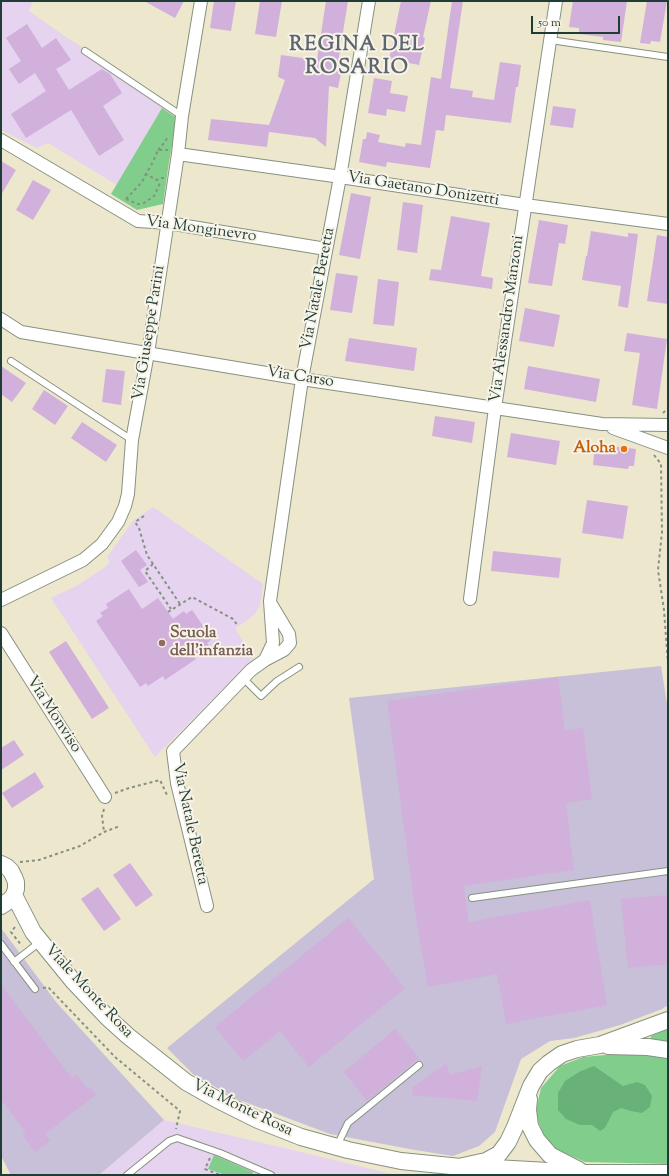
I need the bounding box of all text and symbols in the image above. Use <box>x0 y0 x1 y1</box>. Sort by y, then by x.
scale bar <box>533 8 622 34</box>
text: 50 m <box>538 14 561 32</box>
district label: REGINA DEL ROSARIO <box>289 35 425 82</box>
street label: Via Gaetano Donizetti <box>346 169 500 211</box>
street label: Via Monginevro <box>144 213 258 247</box>
street label: Via Natale Beretta <box>298 226 340 352</box>
street label: Via Alessandro Manzoni <box>487 234 529 404</box>
street label: Via Giuseppe Parini <box>130 264 170 402</box>
street label: Via Carso <box>265 363 335 393</box>
place label: Aloha <box>573 439 616 459</box>
marker: Aloha <box>619 444 629 454</box>
place label: Scuola dell'infanzia <box>170 624 253 662</box>
marker: Scuola dell'infanzia <box>157 638 167 648</box>
street label: Via Monviso <box>21 673 85 757</box>
street label: Via Natale Beretta <box>167 761 211 887</box>
street label: Viale Monte Rosa <box>40 941 136 1043</box>
street label: Via Monte Rosa <box>189 1076 295 1142</box>

